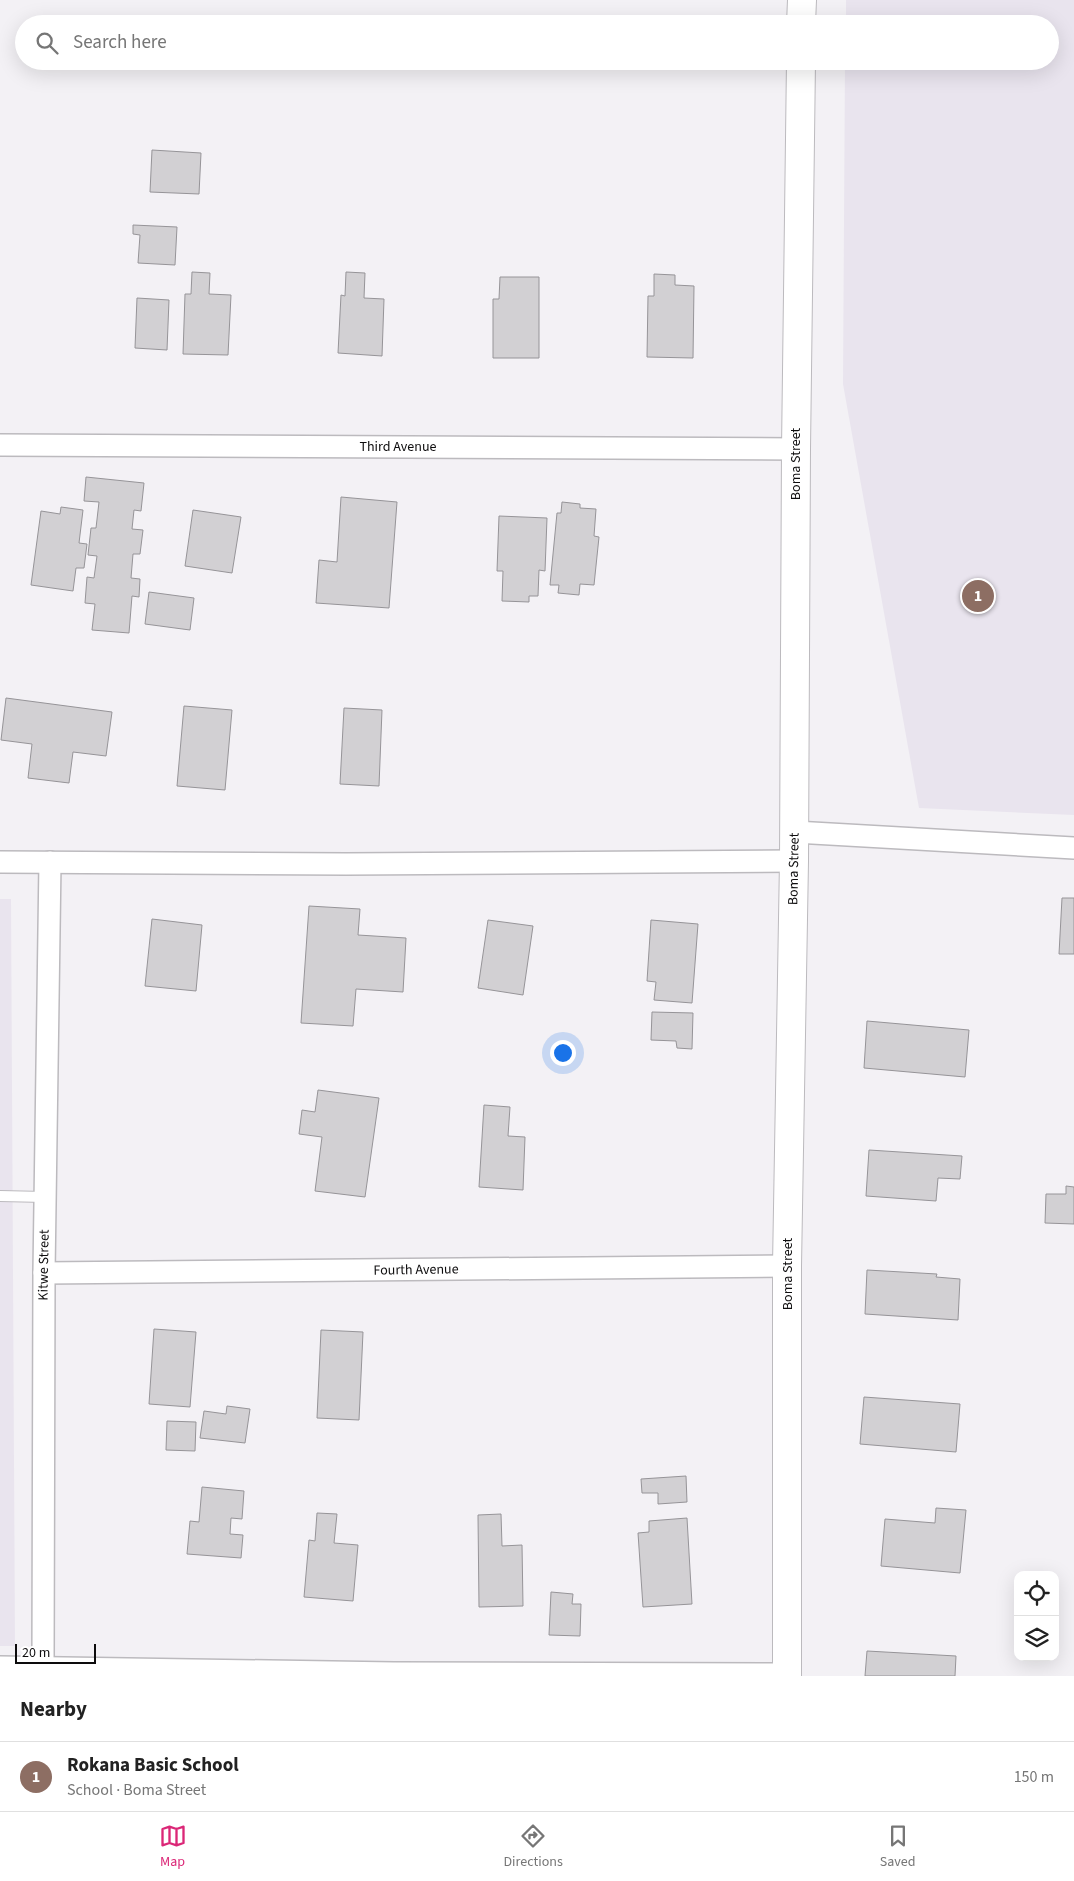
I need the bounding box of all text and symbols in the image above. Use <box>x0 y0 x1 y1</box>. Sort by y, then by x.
search box <box>15 15 1059 70</box>
icon: search <box>33 29 61 57</box>
text: Search here <box>73 29 167 56</box>
street label: Boma Street <box>786 428 806 500</box>
street label: Third Avenue <box>360 437 437 457</box>
pin: 1 <box>962 577 994 615</box>
street label: Boma Street <box>783 832 805 905</box>
your location <box>550 1040 576 1066</box>
street label: Kitwe Street <box>33 1229 55 1301</box>
street label: Boma Street <box>778 1238 798 1310</box>
street label: Fourth Avenue <box>373 1259 459 1281</box>
map controls <box>1014 1571 1059 1661</box>
button: locate <box>1014 1571 1059 1616</box>
button: layers <box>1014 1616 1059 1661</box>
scale bar <box>15 1641 96 1664</box>
text: 20 m <box>22 1643 50 1663</box>
text: Nearby <box>20 1694 87 1724</box>
text: Rokana Basic School <box>67 1752 239 1779</box>
text: 1 <box>32 1766 40 1788</box>
text: 150 m <box>1014 1766 1054 1788</box>
text: School · Boma Street <box>67 1779 206 1801</box>
tab: Map <box>159 1822 187 1872</box>
tab: Directions <box>504 1822 563 1872</box>
tab: Saved <box>880 1822 915 1872</box>

